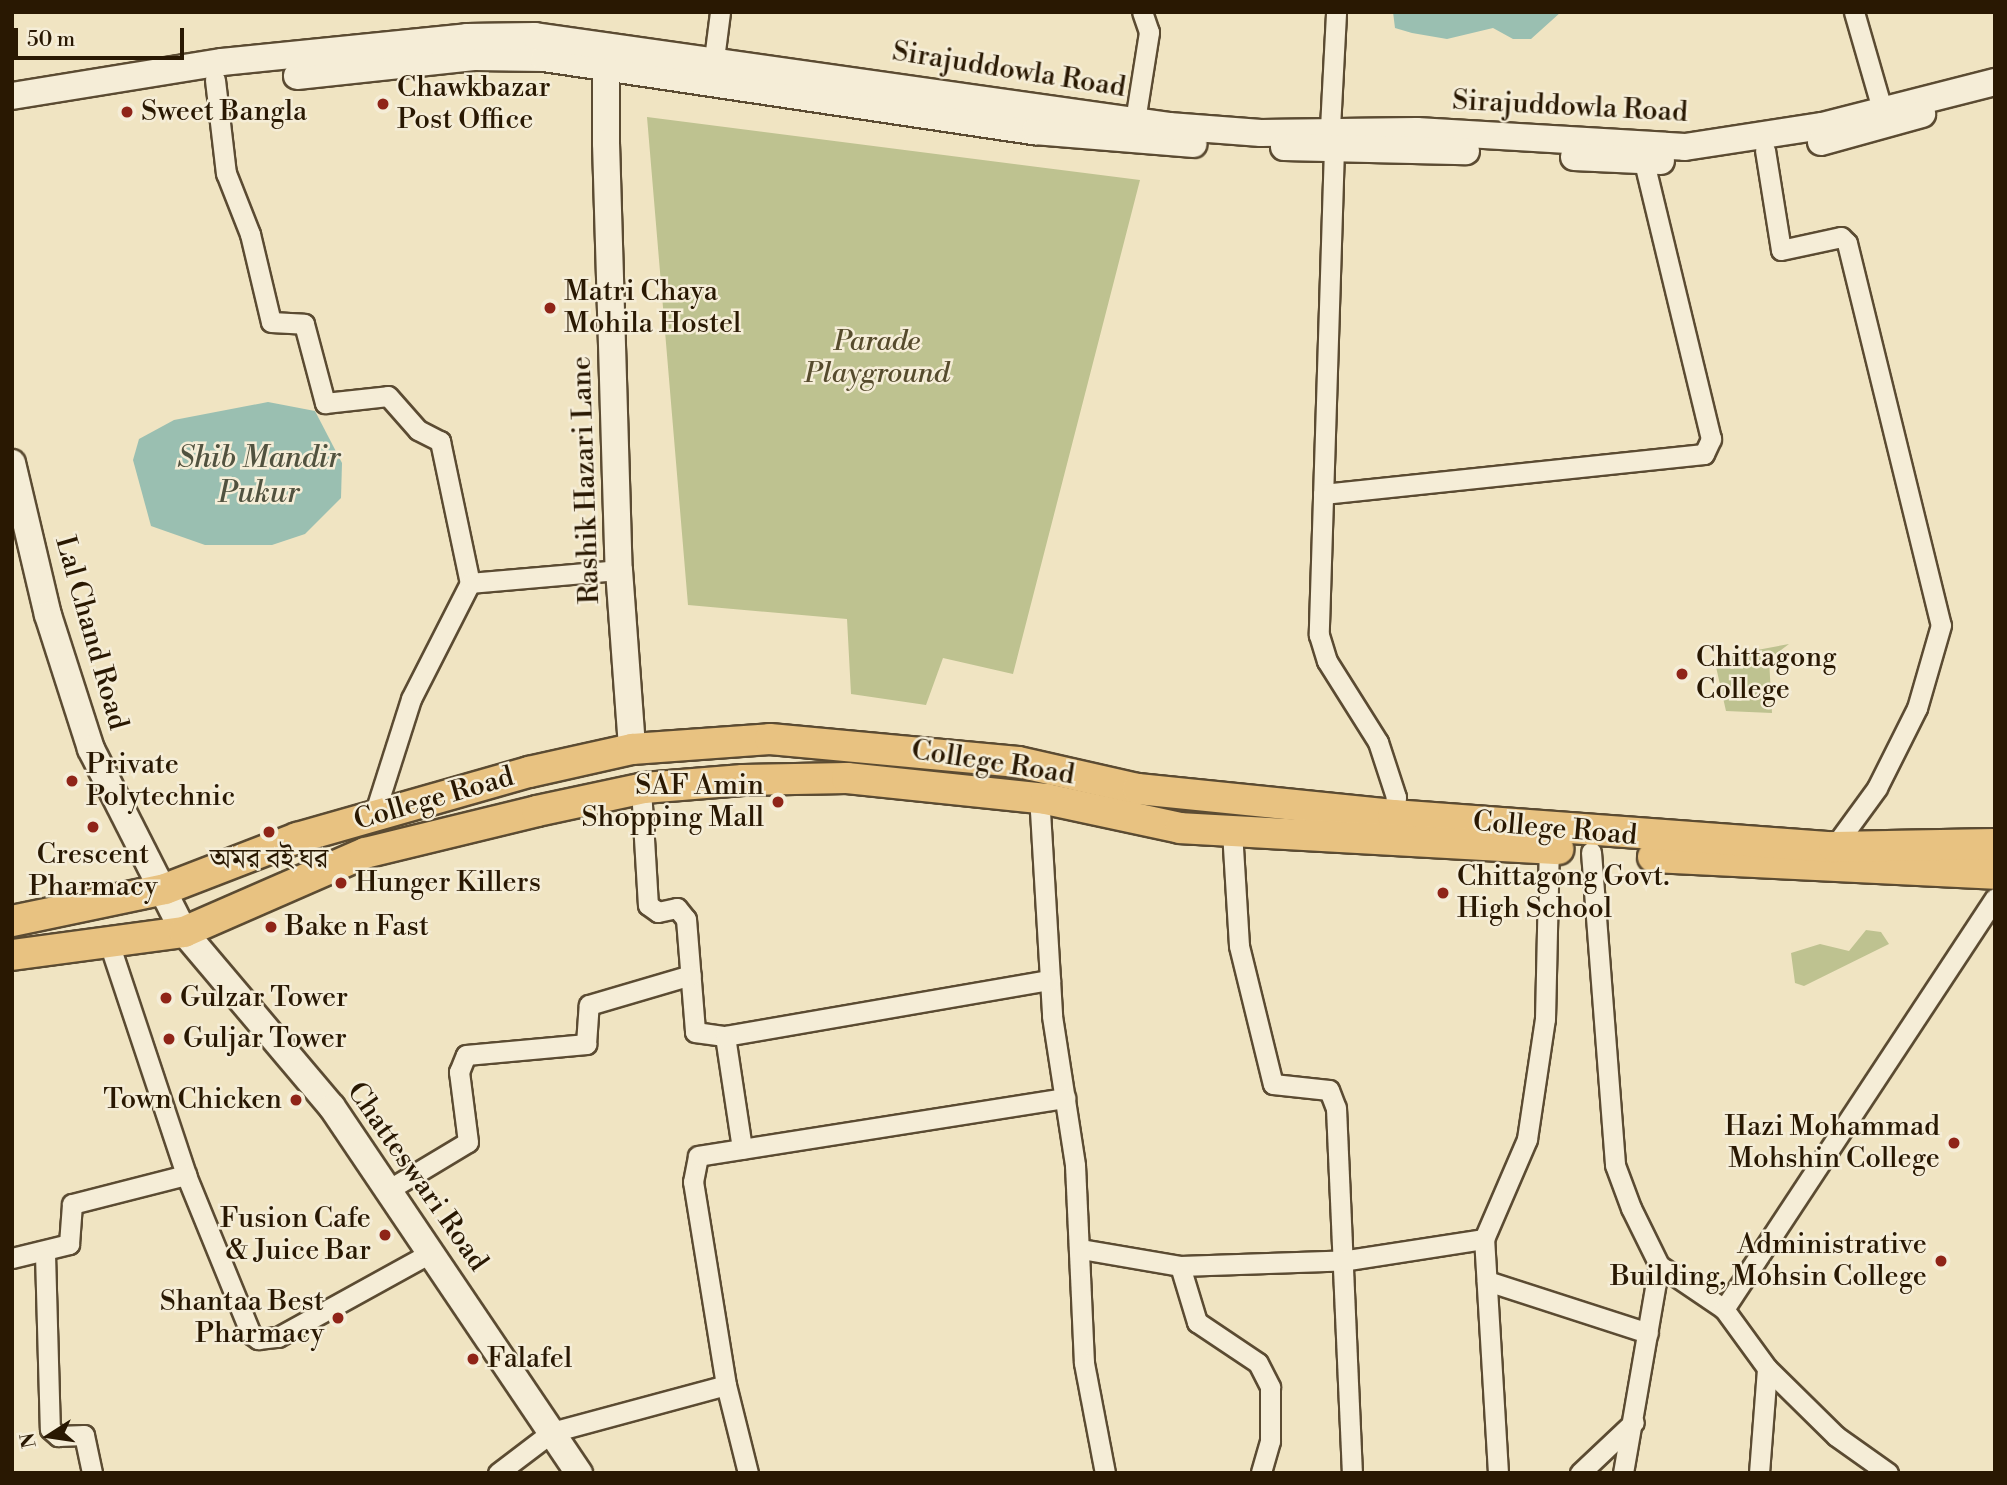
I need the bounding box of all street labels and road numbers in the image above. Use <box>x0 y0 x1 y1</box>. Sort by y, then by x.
street label: Sirajuddowla Road <box>890 35 1128 105</box>
street label: Sirajuddowla Road <box>1451 84 1689 130</box>
street label: Rashik Hazari Lane <box>565 355 607 605</box>
street label: Lal Chand Road <box>47 532 135 734</box>
street label: College Road <box>909 734 1077 792</box>
street label: College Road <box>350 760 518 838</box>
street label: College Road <box>1472 805 1638 853</box>
street label: Chatteswari Road <box>339 1076 495 1278</box>

